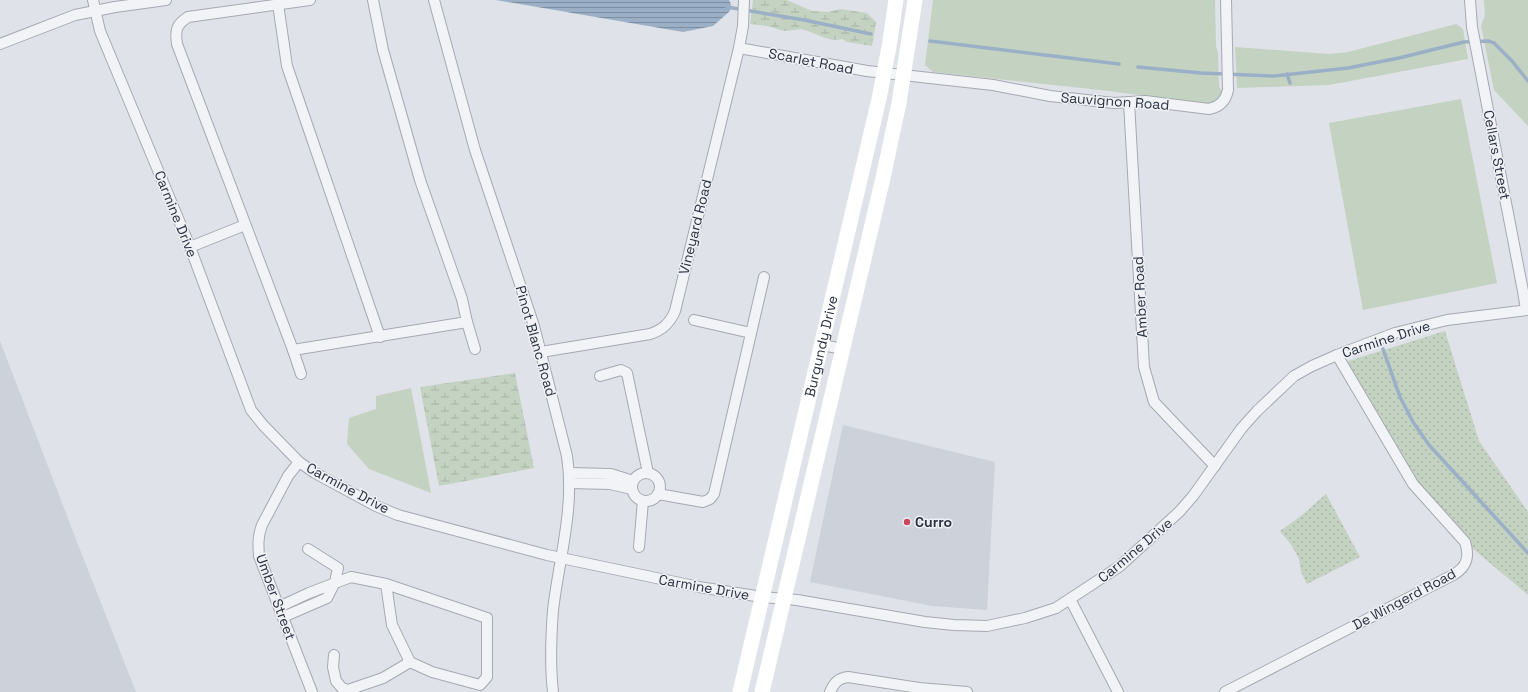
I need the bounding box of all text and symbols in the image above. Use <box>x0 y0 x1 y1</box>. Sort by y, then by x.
street label: Scarlet Road <box>767 44 855 78</box>
street label: Sauvignon Road <box>1060 88 1170 114</box>
street label: Cellars Street <box>1479 109 1515 201</box>
street label: Carmine Drive <box>150 168 202 260</box>
street label: Vineyard Road <box>674 177 716 277</box>
street label: Amber Road <box>1129 256 1151 338</box>
street label: Pinot Blanc Road <box>512 283 560 399</box>
street label: Burgundy Drive <box>800 294 842 399</box>
street label: Carmine Drive <box>1340 316 1432 362</box>
street label: Carmine Drive <box>303 459 393 517</box>
place label: Curro <box>915 513 952 531</box>
street label: Carmine Drive <box>1094 514 1176 586</box>
marker: Curro <box>902 517 912 527</box>
street label: Umber Street <box>252 551 300 643</box>
street label: De Wingerd Road <box>1349 564 1459 634</box>
street label: Carmine Drive <box>657 570 751 604</box>

